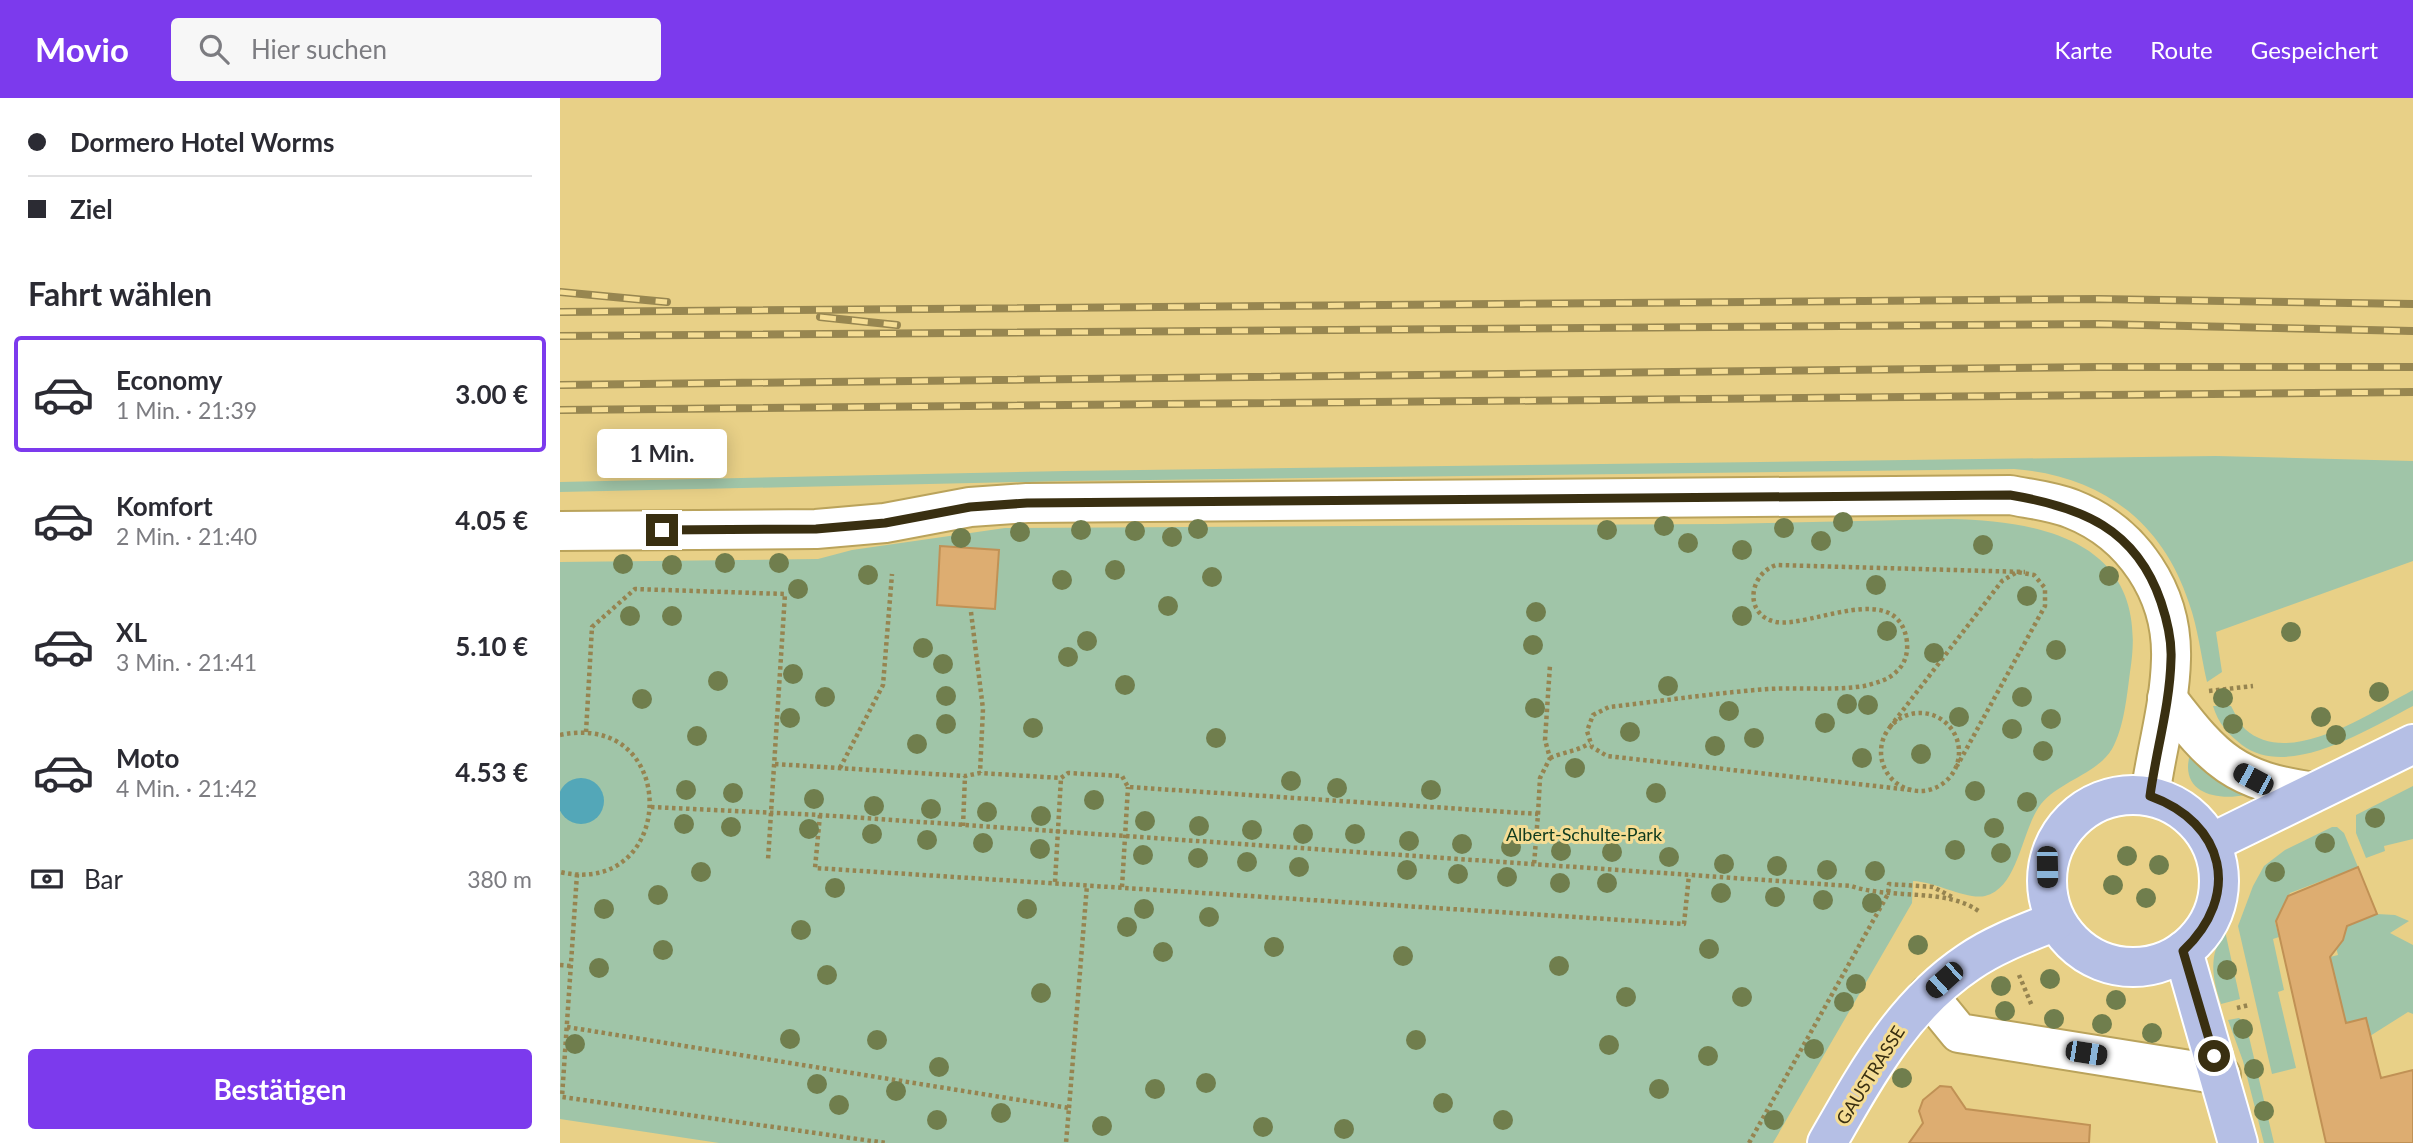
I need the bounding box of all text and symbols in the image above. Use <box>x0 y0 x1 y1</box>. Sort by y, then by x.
search box <box>171 18 661 81</box>
text: Movio <box>35 29 129 69</box>
icon: search <box>195 30 233 68</box>
text: Hier suchen <box>251 33 387 65</box>
text: Karte <box>2055 35 2112 64</box>
text: Route <box>2150 35 2213 64</box>
text: Gespeichert <box>2251 35 2378 64</box>
text: Dormero Hotel Worms <box>70 126 334 158</box>
text: Ziel <box>70 193 113 225</box>
text: Fahrt wählen <box>28 274 212 313</box>
icon: car <box>32 363 95 426</box>
text: Economy <box>116 364 222 396</box>
text: 3.00 € <box>455 378 528 410</box>
text: 1 Min. · 21:39 <box>116 396 257 424</box>
callout: 1 Min. <box>597 428 727 478</box>
text: 1 Min. <box>630 439 694 467</box>
icon: car <box>32 489 95 552</box>
text: Komfort <box>116 490 213 522</box>
text: 4.05 € <box>455 504 528 536</box>
route end <box>646 514 678 546</box>
text: 2 Min. · 21:40 <box>116 522 257 550</box>
icon: car <box>32 615 95 678</box>
text: XL <box>116 616 147 648</box>
text: 5.10 € <box>455 630 528 662</box>
text: 3 Min. · 21:41 <box>116 648 257 676</box>
icon: car <box>32 741 95 804</box>
text: Moto <box>116 742 179 774</box>
text: 4.53 € <box>455 756 528 788</box>
car <box>2230 760 2277 798</box>
text: 4 Min. · 21:42 <box>116 774 257 802</box>
park label: Albert-Schulte-Park <box>1506 823 1663 845</box>
car <box>2037 846 2058 888</box>
icon: cash <box>28 860 66 898</box>
text: Bar <box>84 863 123 895</box>
text: 380 m <box>467 865 532 893</box>
car <box>1922 958 1967 1002</box>
street label: GAUSTRASSE <box>1831 1022 1909 1128</box>
car <box>2064 1039 2109 1067</box>
route start <box>2198 1040 2230 1072</box>
button: Bestätigen <box>28 1049 532 1129</box>

